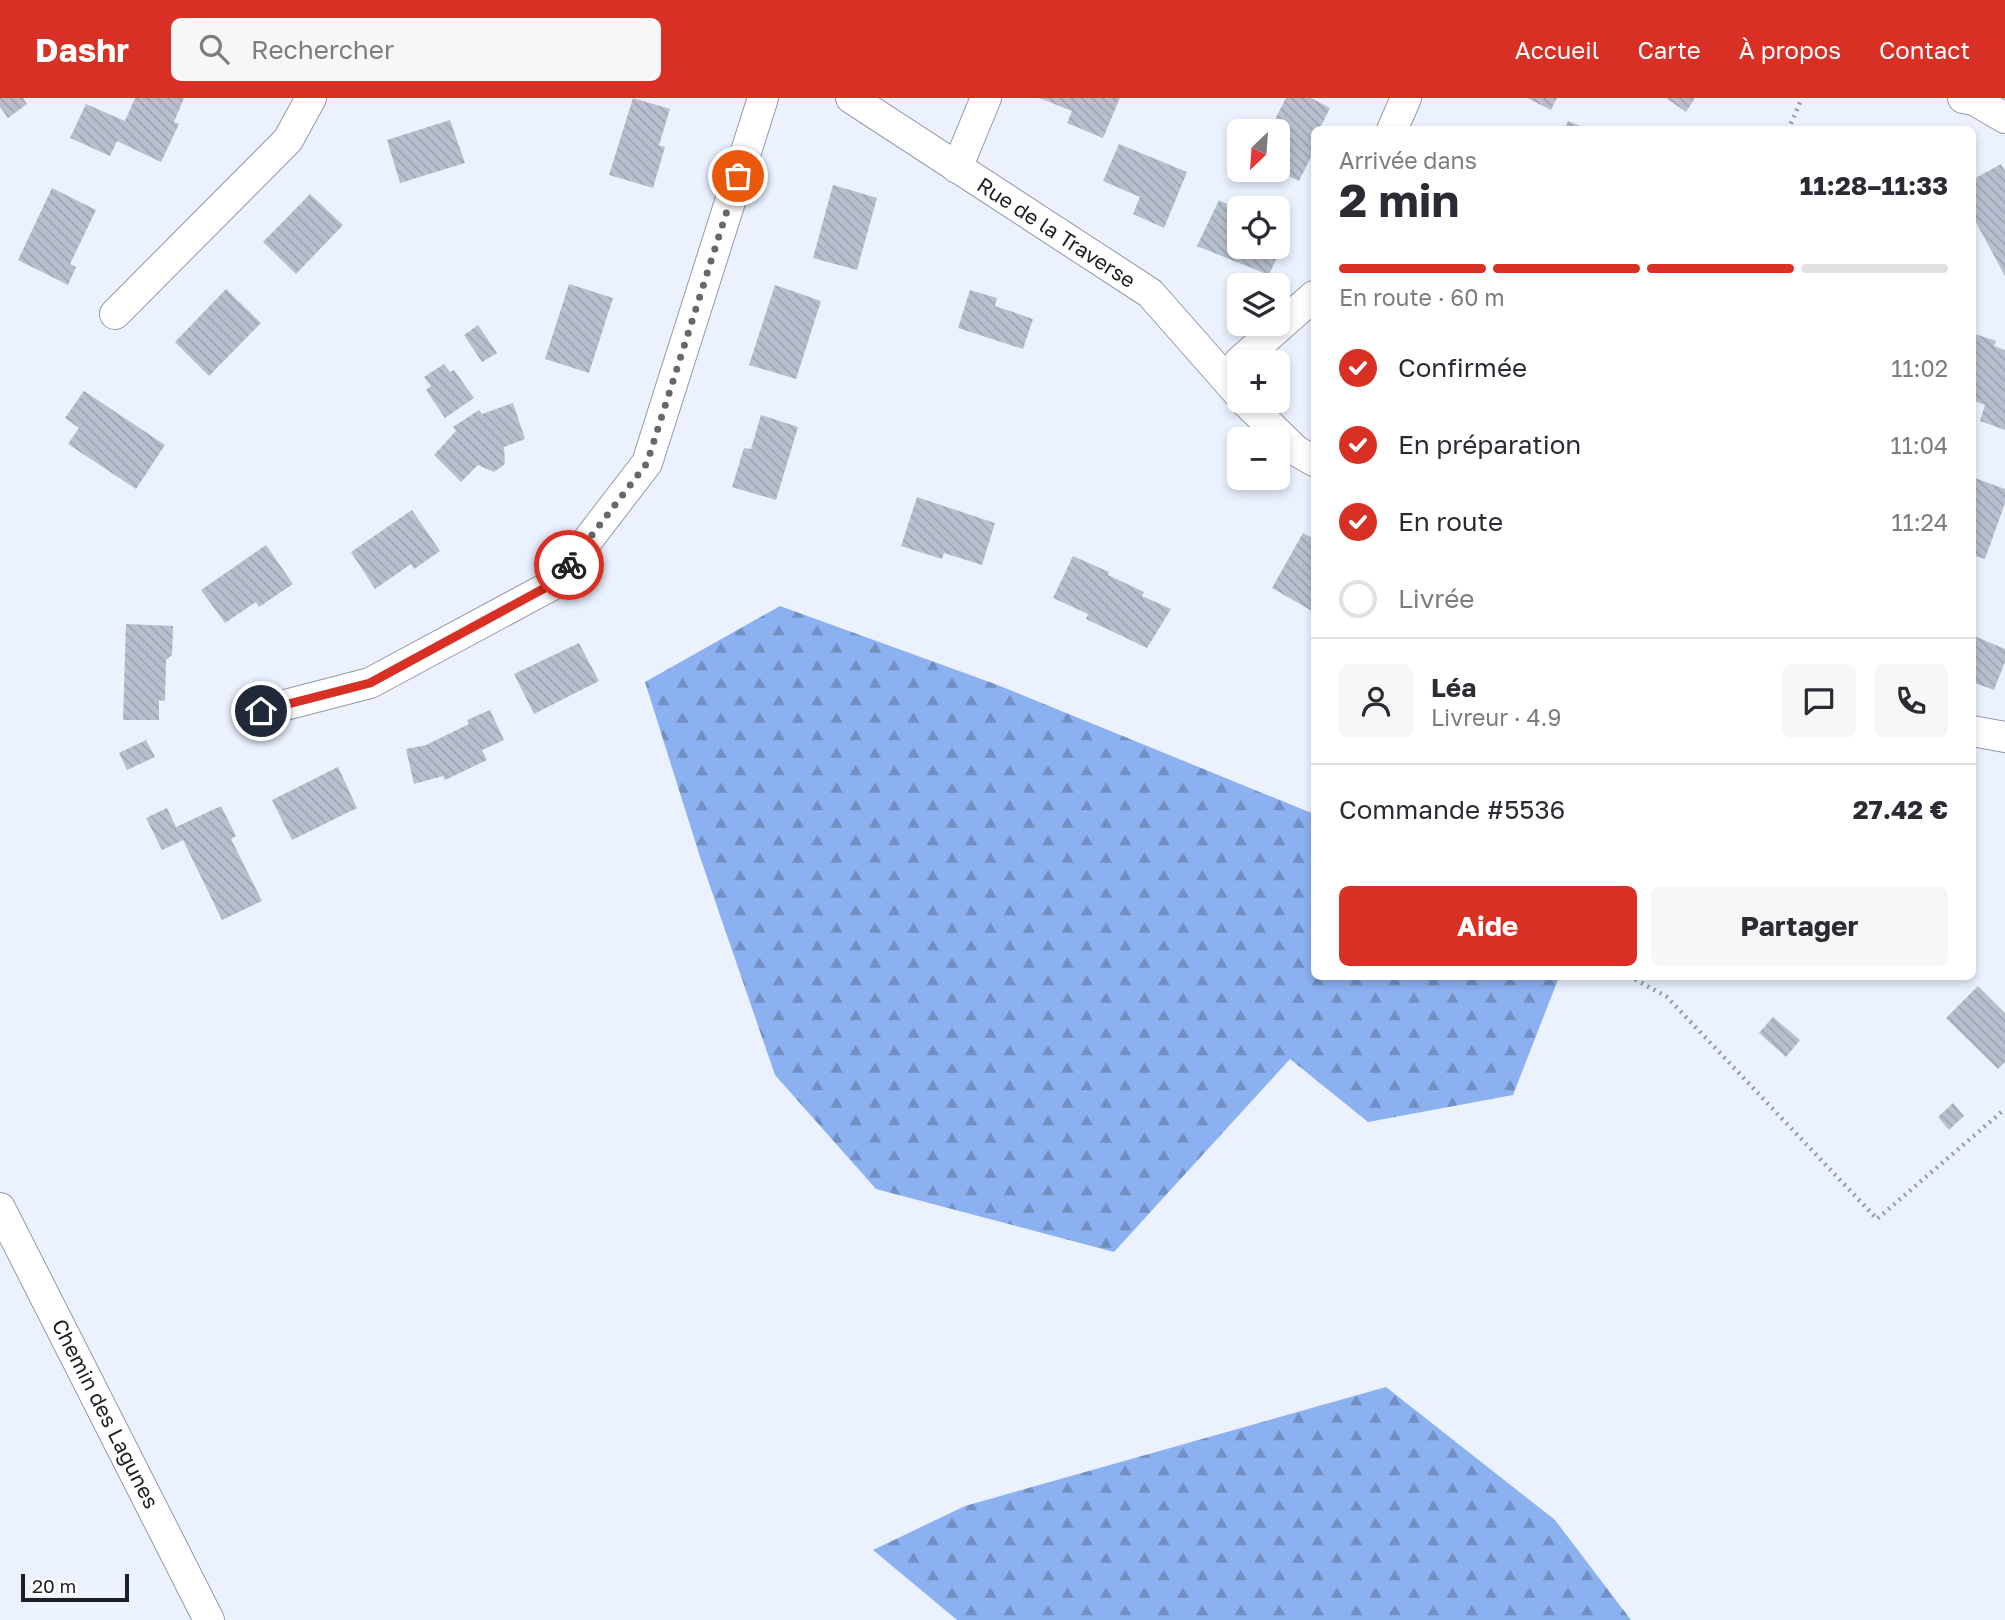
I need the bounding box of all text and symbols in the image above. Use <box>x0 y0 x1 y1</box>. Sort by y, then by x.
search box <box>171 18 661 81</box>
text: Dashr <box>35 30 129 69</box>
icon: search <box>195 30 233 68</box>
text: Rechercher <box>251 34 394 65</box>
text: Accueil <box>1515 35 1599 64</box>
text: Carte <box>1637 35 1701 64</box>
text: À propos <box>1739 35 1841 64</box>
text: Contact <box>1879 35 1970 64</box>
north arrow <box>1227 119 1290 182</box>
map controls <box>1227 119 1290 490</box>
pin <box>708 146 768 206</box>
text: Arrivée dans <box>1339 146 1477 174</box>
icon: bag <box>719 157 757 195</box>
text: 11:28–11:33 <box>1800 170 1948 201</box>
street label: Rue de la Traverse <box>972 171 1141 293</box>
text: 2 min <box>1339 172 1459 227</box>
button: locate <box>1227 196 1290 259</box>
button: layers <box>1227 273 1290 336</box>
text: En route · 60 m <box>1339 283 1505 311</box>
icon: check <box>1339 349 1377 387</box>
button: + <box>1227 350 1290 413</box>
text: Confirmée <box>1398 352 1527 383</box>
text: 11:02 <box>1891 354 1948 382</box>
icon: check <box>1339 426 1377 464</box>
button: − <box>1227 427 1290 490</box>
text: En préparation <box>1398 429 1581 460</box>
text: 11:04 <box>1891 431 1948 459</box>
icon: check <box>1339 503 1377 541</box>
text: En route <box>1398 506 1503 537</box>
text: 11:24 <box>1891 508 1948 536</box>
courier <box>534 530 604 600</box>
icon: bike <box>550 546 588 584</box>
text: Livrée <box>1398 583 1474 614</box>
button: person <box>1339 664 1413 738</box>
button: chat <box>1782 664 1856 738</box>
button: phone <box>1874 664 1948 738</box>
text: Léa <box>1431 672 1476 703</box>
pin <box>231 681 291 741</box>
icon: home <box>242 692 280 730</box>
text: Livreur · 4.9 <box>1431 703 1561 731</box>
text: Commande #5536 <box>1339 794 1565 825</box>
text: 27.42 € <box>1853 794 1948 825</box>
button: Aide <box>1339 886 1637 966</box>
button: Partager <box>1651 886 1948 966</box>
street label: Chemin des Lagunes <box>47 1314 165 1513</box>
scale bar <box>21 1571 130 1603</box>
text: 20 m <box>32 1574 76 1597</box>

